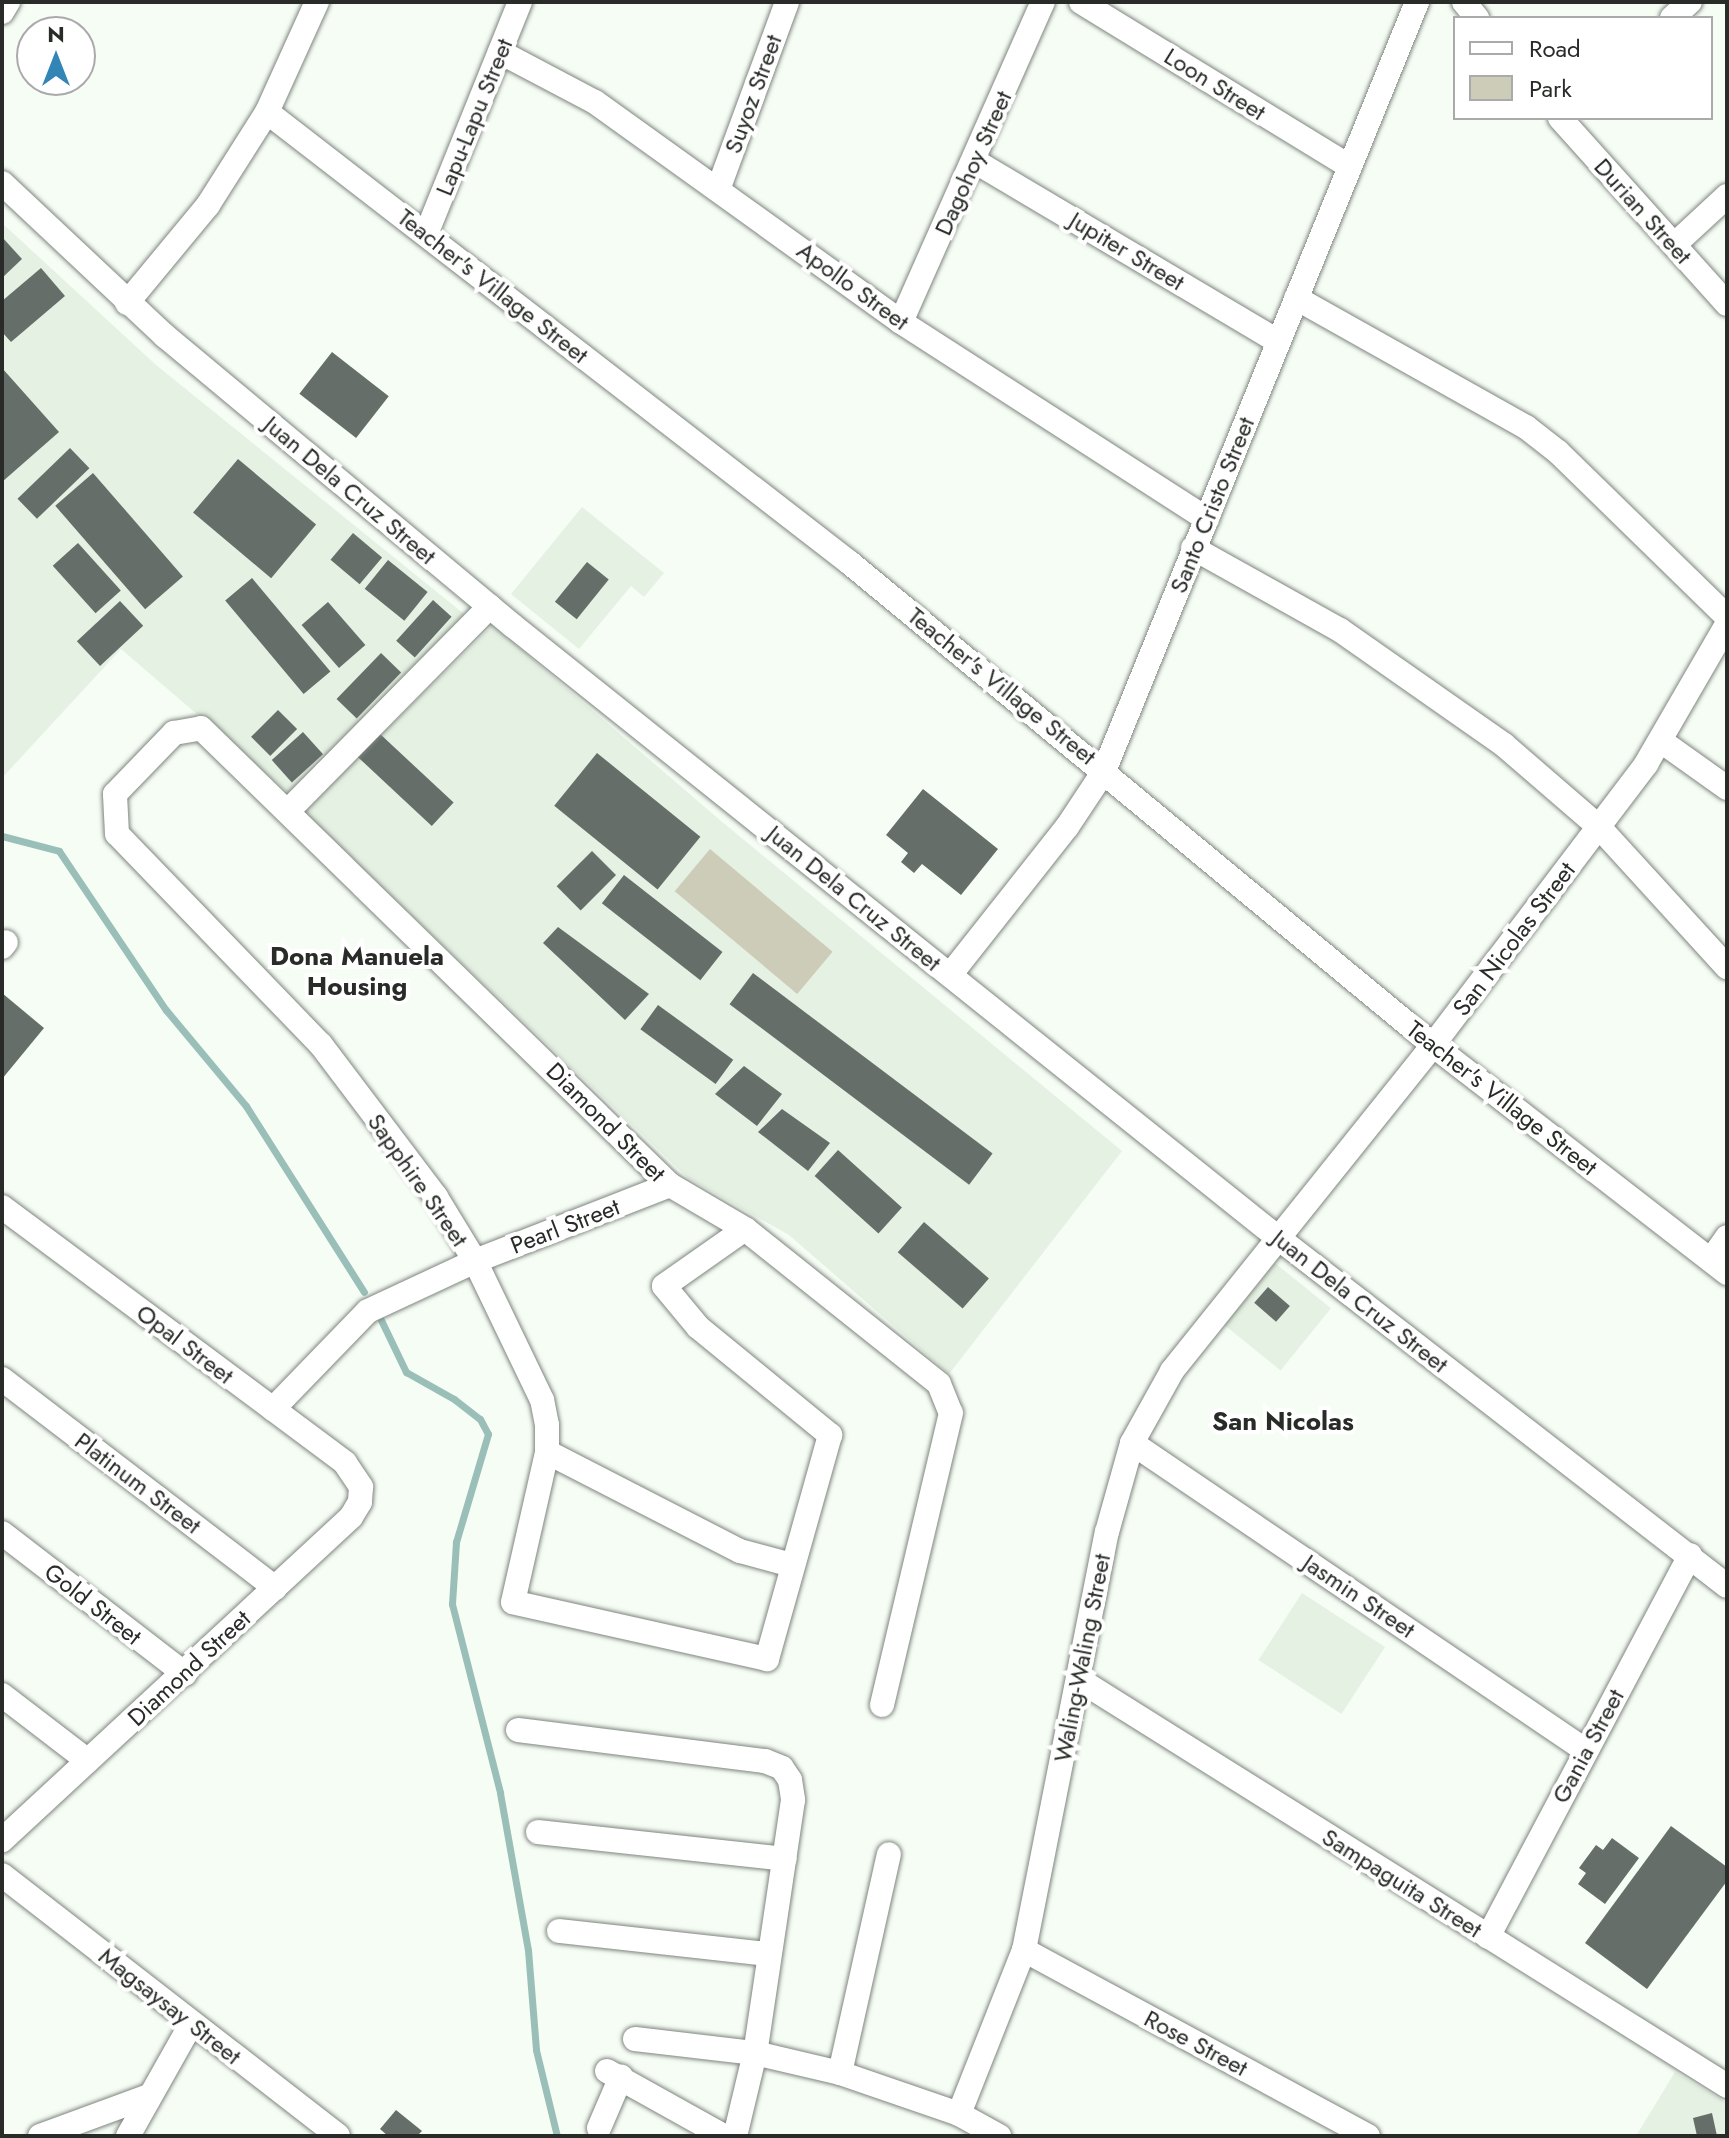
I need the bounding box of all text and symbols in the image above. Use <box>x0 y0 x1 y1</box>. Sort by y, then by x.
north arrow <box>16 16 96 96</box>
legend <box>1453 16 1713 120</box>
text: N <box>47 18 65 50</box>
street label: Suyoz Street <box>718 31 788 157</box>
text: Road <box>1529 31 1581 66</box>
street label: Lapu-Lapu Street <box>429 34 519 200</box>
street label: Loon Street <box>1159 42 1271 126</box>
text: Park <box>1529 71 1572 106</box>
street label: Dagohoy Street <box>928 86 1018 240</box>
street label: Durian Street <box>1588 152 1698 270</box>
street label: Teacher's Village Street <box>392 203 594 369</box>
street label: Jupiter Street <box>1064 205 1190 297</box>
street label: Apollo Street <box>791 236 915 336</box>
street label: Juan Dela Cruz Street <box>258 410 442 570</box>
street label: Santo Cristo Street <box>1164 413 1260 597</box>
street label: Teacher's Village Street <box>902 601 1102 771</box>
street label: Juan Dela Cruz Street <box>761 819 947 977</box>
street label: San Nicolas Street <box>1447 856 1581 1022</box>
district label: Dona Manuela Housing <box>270 941 444 1002</box>
street label: Teacher's Village Street <box>1401 1015 1603 1181</box>
street label: Diamond Street <box>540 1056 672 1188</box>
street label: Sapphire Street <box>362 1108 474 1252</box>
street label: Pearl Street <box>506 1192 624 1260</box>
street label: Juan Dela Cruz Street <box>1266 1223 1454 1379</box>
street label: Opal Street <box>131 1298 239 1390</box>
district label: San Nicolas <box>1212 1406 1354 1438</box>
street label: Platinum Street <box>69 1426 207 1540</box>
street label: Jasmin Street <box>1297 1548 1421 1644</box>
street label: Waling-Waling Street <box>1048 1551 1116 1765</box>
street label: Gold Street <box>39 1557 147 1651</box>
street label: Diamond Street <box>122 1604 256 1732</box>
street label: Gania Street <box>1546 1684 1630 1808</box>
street label: Sampaguita Street <box>1317 1822 1487 1944</box>
street label: Magsaysay Street <box>93 1942 247 2070</box>
street label: Rose Street <box>1139 2004 1253 2082</box>

